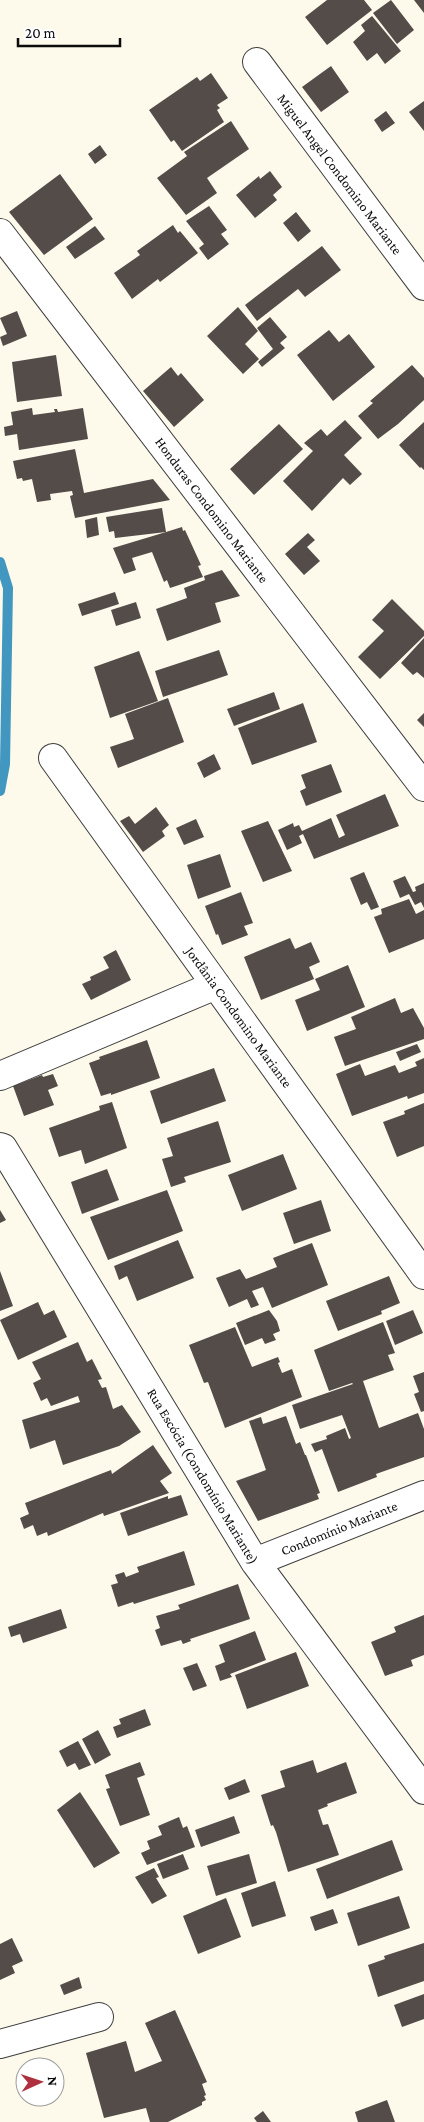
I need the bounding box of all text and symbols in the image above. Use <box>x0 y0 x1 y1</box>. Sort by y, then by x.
scale bar <box>18 15 120 47</box>
text: 20 m <box>25 25 56 41</box>
street label: Miguel Angel Condomino Mariante <box>274 91 406 257</box>
street label: Honduras Condomino Mariante <box>152 434 272 586</box>
street label: Jordânia Condomino Mariante <box>181 942 296 1091</box>
street label: Rua Escócia (Condomínio Mariante) <box>143 1385 262 1567</box>
street label: Condomínio Mariante <box>278 1497 400 1559</box>
north arrow <box>15 2057 65 2107</box>
text: N <box>45 2076 61 2087</box>

